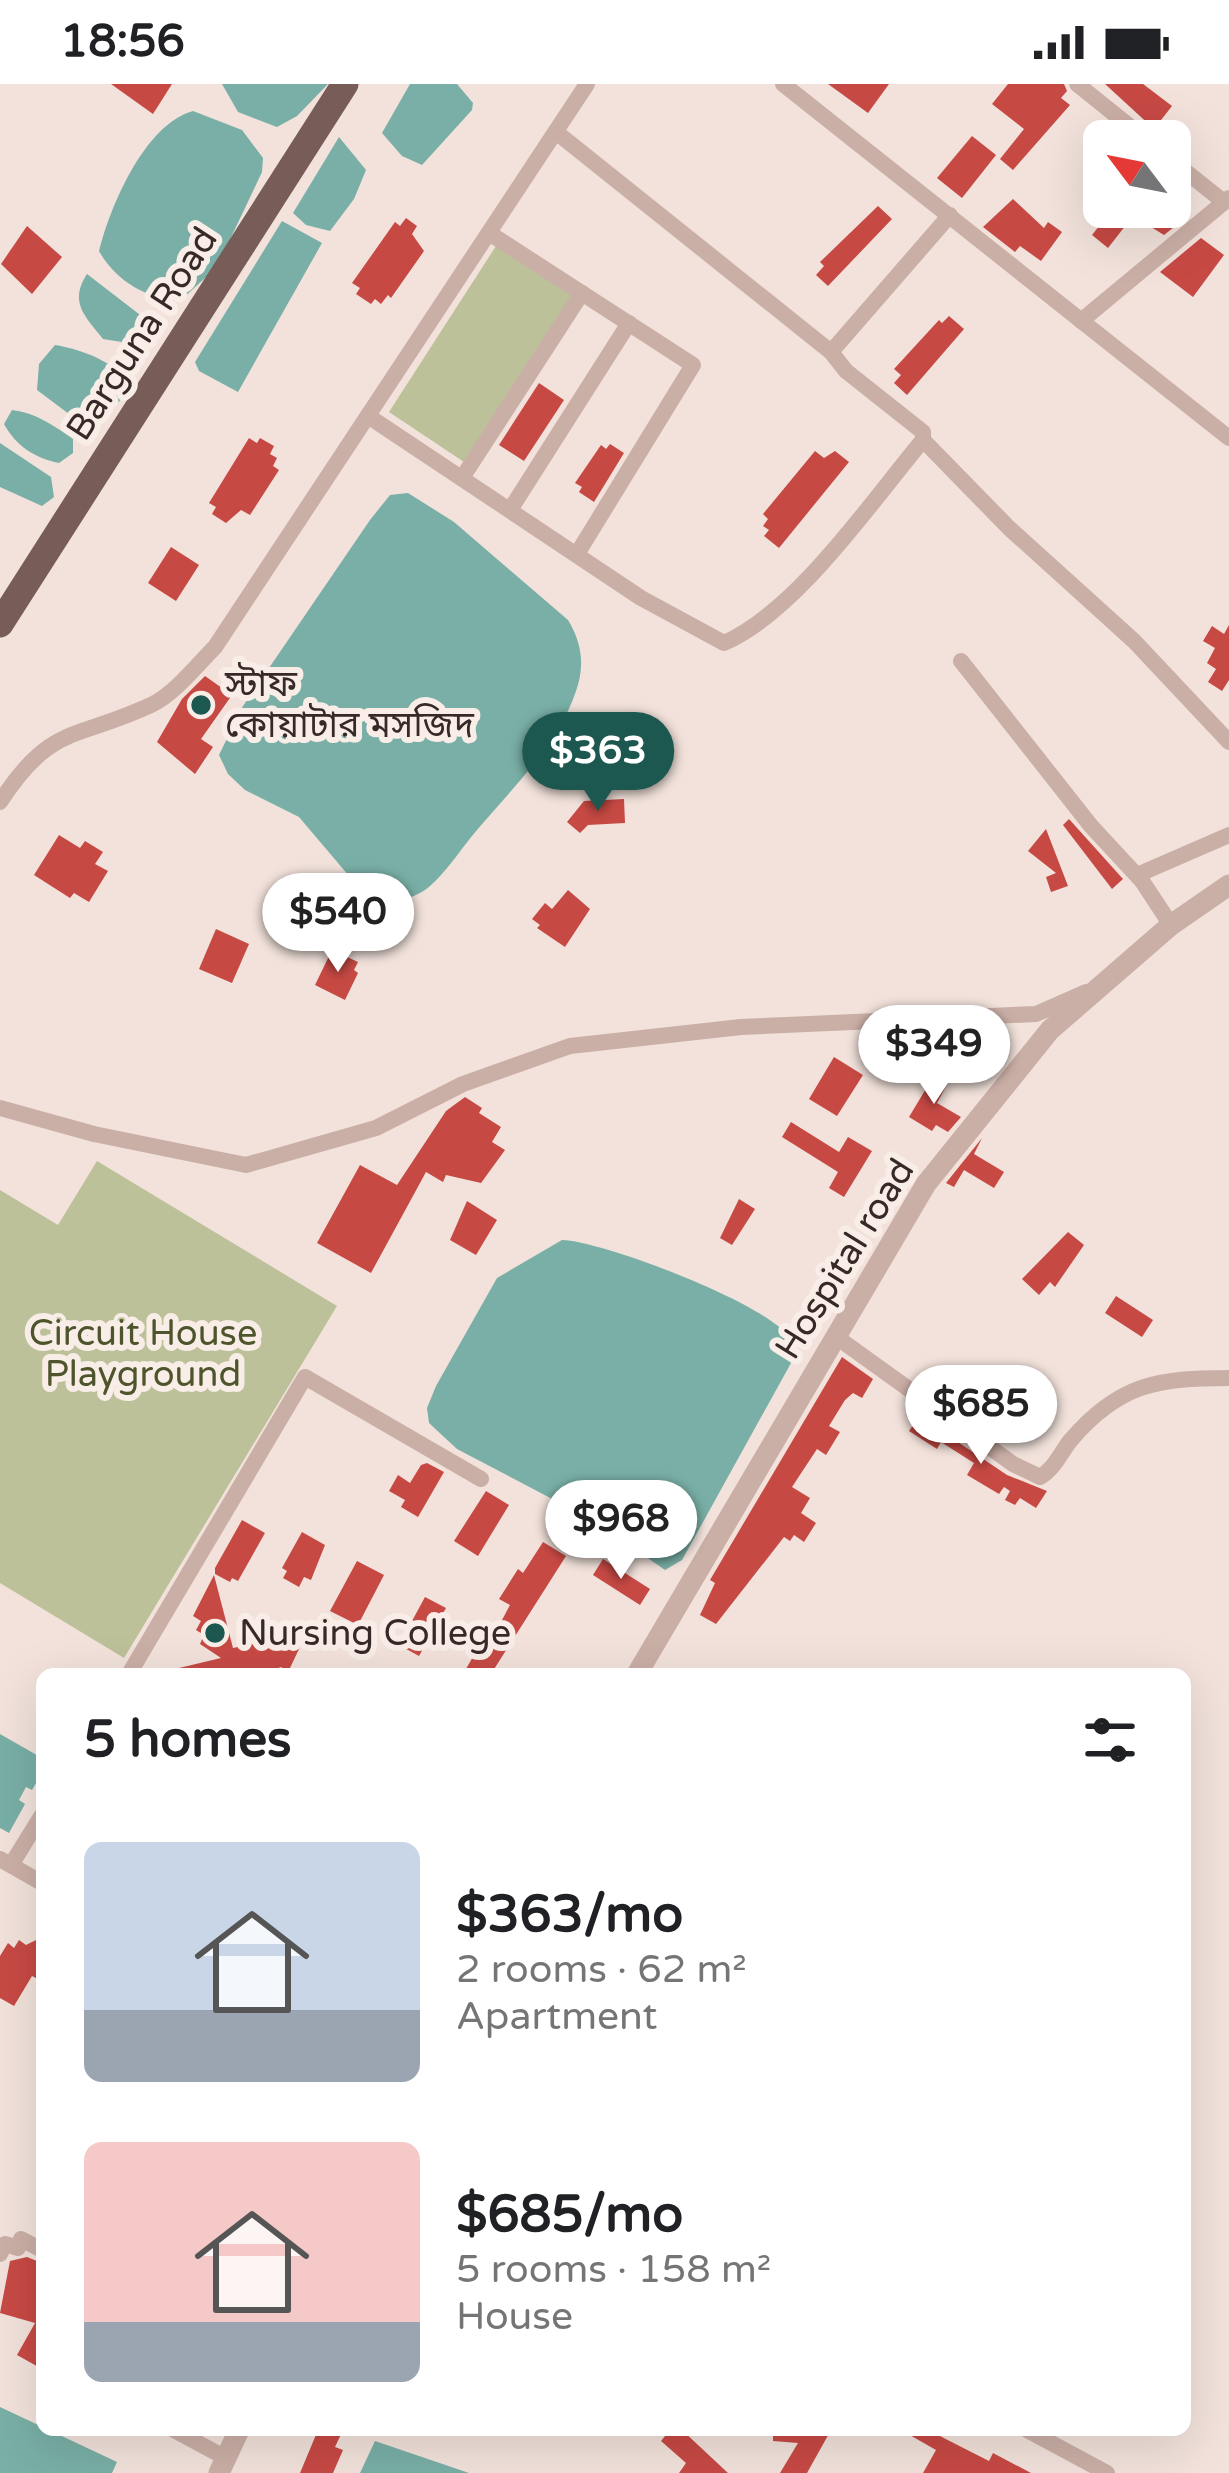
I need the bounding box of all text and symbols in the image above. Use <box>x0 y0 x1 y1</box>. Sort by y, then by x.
text: 18:56 <box>60 15 185 69</box>
north arrow <box>1083 120 1191 228</box>
map controls <box>1083 120 1191 228</box>
street label: Barguna Road <box>57 220 227 448</box>
place label: স্টাফ কোয়াটার মসজিদ <box>224 662 475 747</box>
marker: স্টাফ কোয়াটার মসজিদ <box>188 692 214 718</box>
pin: $363 <box>527 712 669 814</box>
text: $363 <box>549 727 647 774</box>
pin: $540 <box>267 873 409 975</box>
text: $540 <box>289 888 387 935</box>
pin: $349 <box>863 1005 1005 1107</box>
text: $349 <box>885 1020 983 1067</box>
street label: Hospital road <box>766 1151 924 1367</box>
park label: Circuit House Playground <box>29 1312 257 1396</box>
pin: $685 <box>910 1365 1052 1467</box>
text: $685 <box>932 1380 1030 1427</box>
pin: $968 <box>550 1480 692 1582</box>
text: $968 <box>572 1495 670 1542</box>
place label: Nursing College <box>239 1612 511 1655</box>
marker: Nursing College <box>202 1620 228 1646</box>
icon: filters <box>1077 1707 1143 1773</box>
text: 5 homes <box>84 1709 292 1771</box>
text: $363/mo <box>456 1884 683 1946</box>
icon: home <box>180 1890 324 2034</box>
text: 2 rooms · 62 m² <box>456 1946 747 1993</box>
text: Apartment <box>456 1993 657 2040</box>
text: $685/mo <box>456 2184 683 2246</box>
icon: home <box>180 2190 324 2334</box>
text: 5 rooms · 158 m² <box>456 2246 771 2293</box>
text: House <box>456 2293 573 2340</box>

